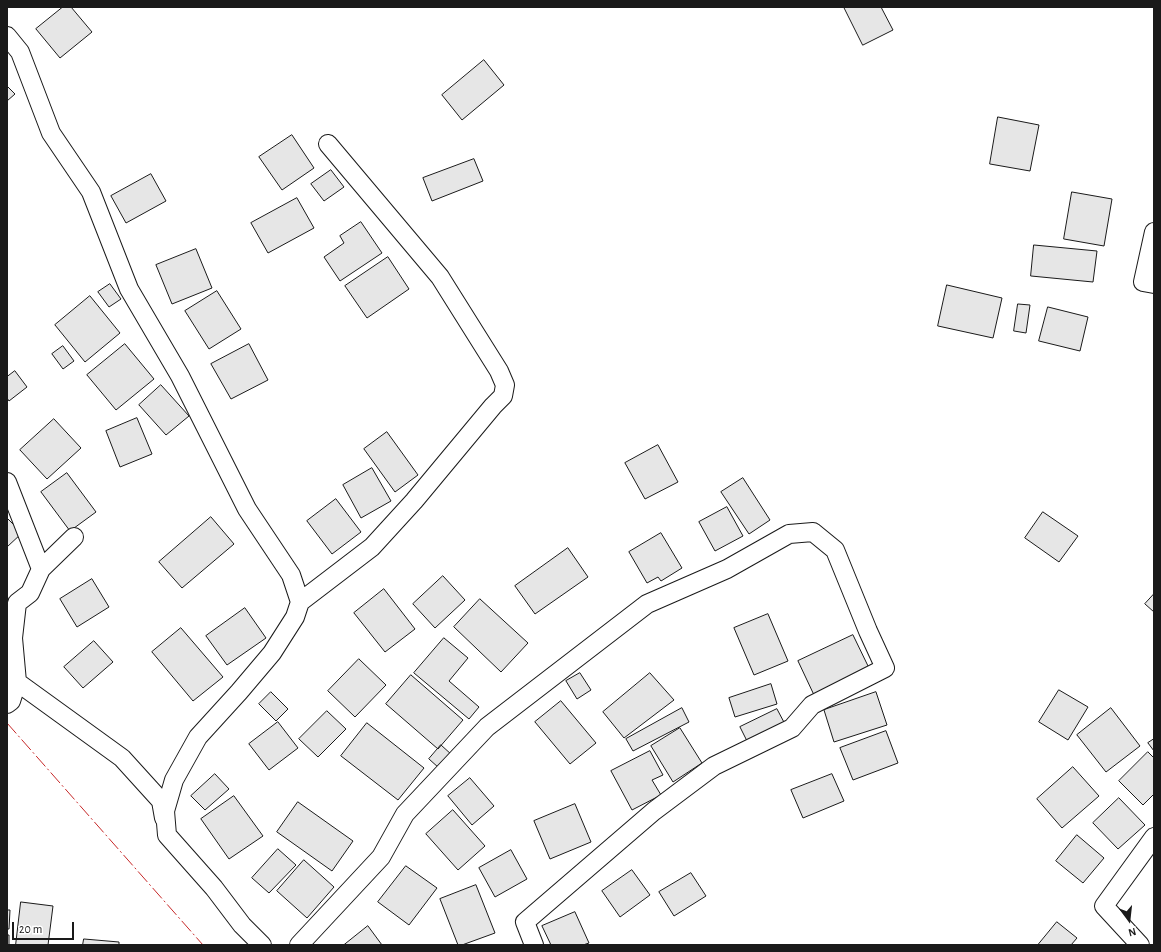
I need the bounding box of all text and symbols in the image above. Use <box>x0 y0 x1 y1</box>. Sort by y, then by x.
north arrow <box>1109 900 1149 940</box>
scale bar <box>14 914 76 940</box>
text: 20 m <box>19 923 42 935</box>
text: N <box>1127 926 1137 938</box>

